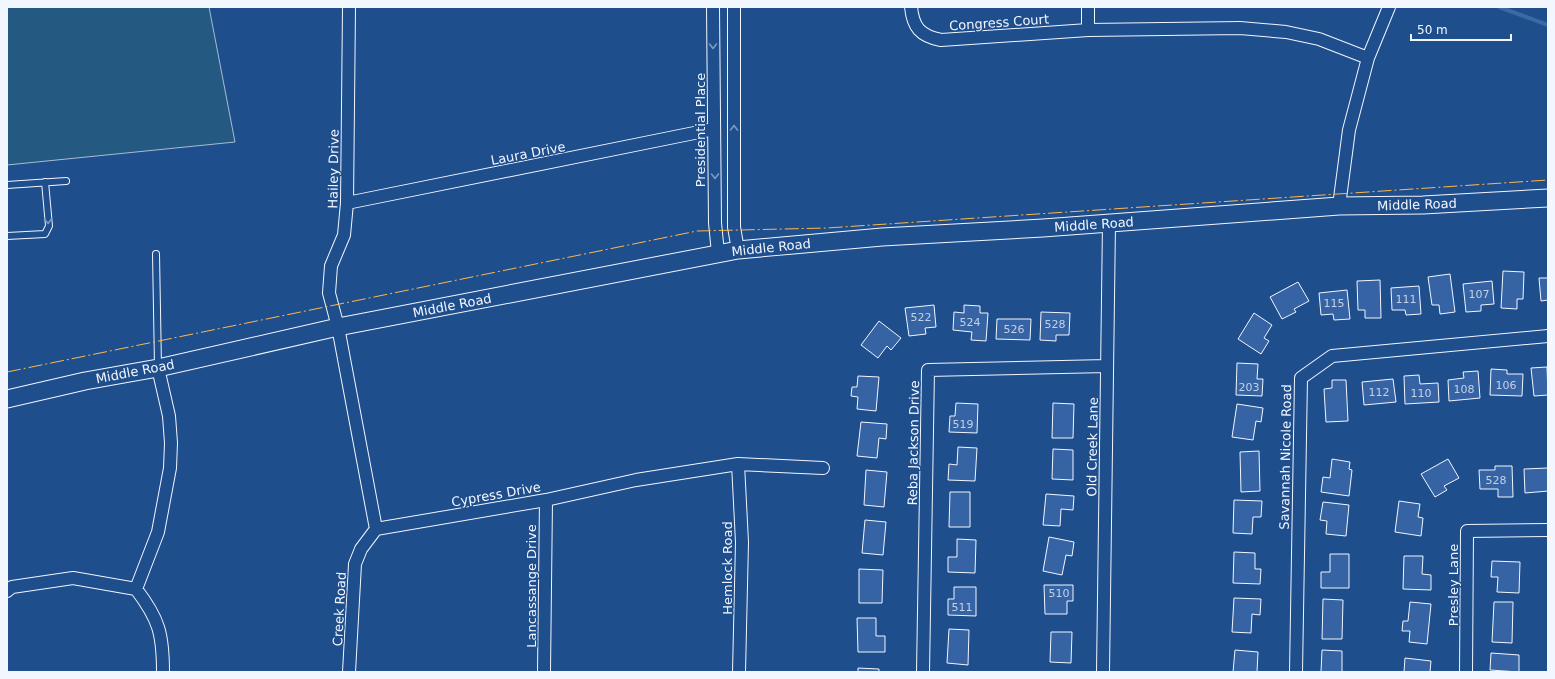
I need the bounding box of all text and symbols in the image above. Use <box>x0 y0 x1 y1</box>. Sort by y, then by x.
street label: Congress Court <box>949 12 1049 33</box>
scale bar <box>1411 16 1511 42</box>
text: 50 m <box>1417 23 1448 37</box>
one-way arrow <box>709 43 718 49</box>
street label: Presidential Place <box>693 73 708 187</box>
one-way arrow <box>730 125 738 131</box>
street label: Hailey Drive <box>325 129 342 209</box>
street label: Laura Drive <box>490 139 567 168</box>
one-way arrow <box>710 173 719 179</box>
street label: Middle Road <box>1377 196 1457 213</box>
street label: Middle Road <box>1054 214 1134 235</box>
one-way arrow <box>44 218 52 224</box>
street label: Middle Road <box>731 236 811 259</box>
house number: 107 <box>1469 288 1490 301</box>
street label: Middle Road <box>412 291 493 320</box>
house number: 111 <box>1396 293 1417 306</box>
house number: 115 <box>1324 297 1345 310</box>
house number: 522 <box>911 311 932 324</box>
house number: 524 <box>960 316 981 329</box>
house number: 528 <box>1045 318 1066 331</box>
house number: 526 <box>1004 323 1025 336</box>
street label: Middle Road <box>95 357 176 386</box>
house number: 106 <box>1496 379 1517 392</box>
street label: Reba Jackson Drive <box>905 380 922 506</box>
house number: 203 <box>1239 381 1260 394</box>
house number: 108 <box>1454 383 1475 396</box>
street label: Savannah Nicole Road <box>1277 384 1294 530</box>
house number: 112 <box>1369 386 1390 399</box>
house number: 110 <box>1411 387 1432 400</box>
street label: Old Creek Lane <box>1084 397 1101 497</box>
house number: 519 <box>953 418 974 431</box>
house number: 528 <box>1486 474 1507 487</box>
street label: Cypress Drive <box>450 479 542 510</box>
street label: Hemlock Road <box>720 521 735 615</box>
street label: Lancassange Drive <box>524 524 539 648</box>
street label: Presley Lane <box>1446 544 1461 626</box>
street label: Creek Road <box>330 571 349 647</box>
house number: 510 <box>1049 587 1070 600</box>
house number: 511 <box>952 601 973 614</box>

